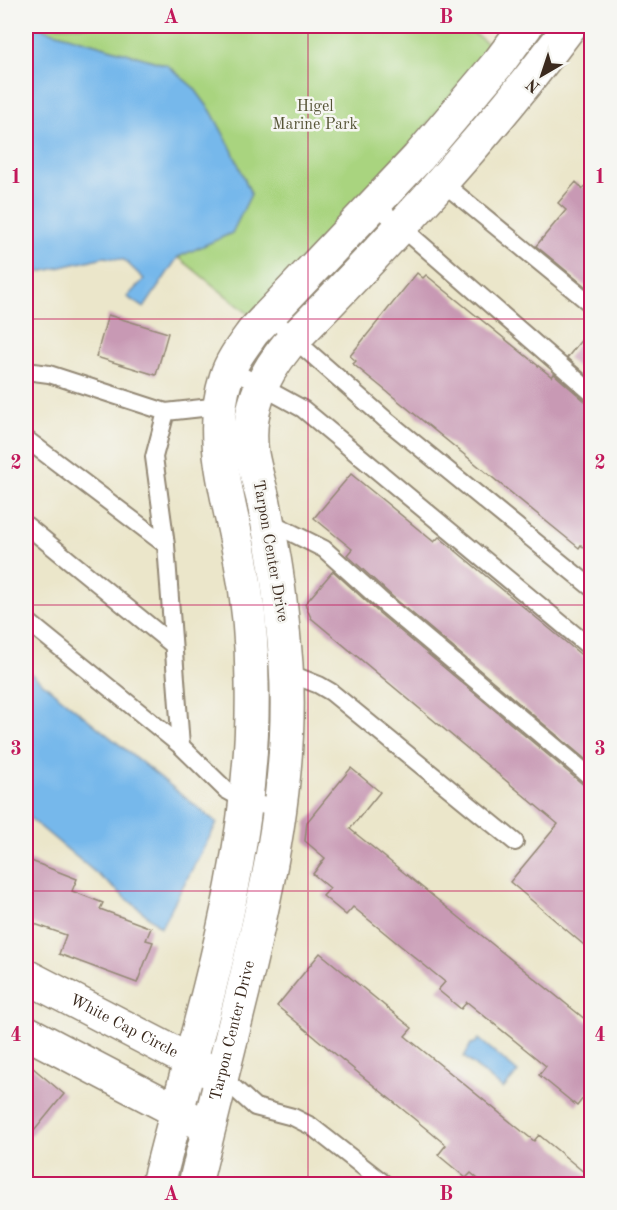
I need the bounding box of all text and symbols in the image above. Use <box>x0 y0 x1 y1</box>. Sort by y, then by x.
text: A <box>163 8 179 28</box>
text: B <box>439 8 453 28</box>
north arrow <box>512 45 572 105</box>
text: N <box>523 75 544 95</box>
park label: Higel Marine Park <box>272 99 358 133</box>
text: 1 <box>10 168 22 188</box>
text: 1 <box>594 168 606 188</box>
text: 2 <box>10 454 22 474</box>
text: 2 <box>594 454 606 474</box>
street label: Tarpon Center Drive <box>250 479 290 623</box>
text: 3 <box>10 740 22 760</box>
text: 3 <box>594 740 606 760</box>
street label: Tarpon Center Drive <box>208 959 258 1102</box>
street label: White Cap Circle <box>67 992 180 1061</box>
text: 4 <box>10 1026 22 1046</box>
text: 4 <box>594 1026 606 1046</box>
text: A <box>163 1185 179 1205</box>
text: B <box>439 1185 453 1205</box>

